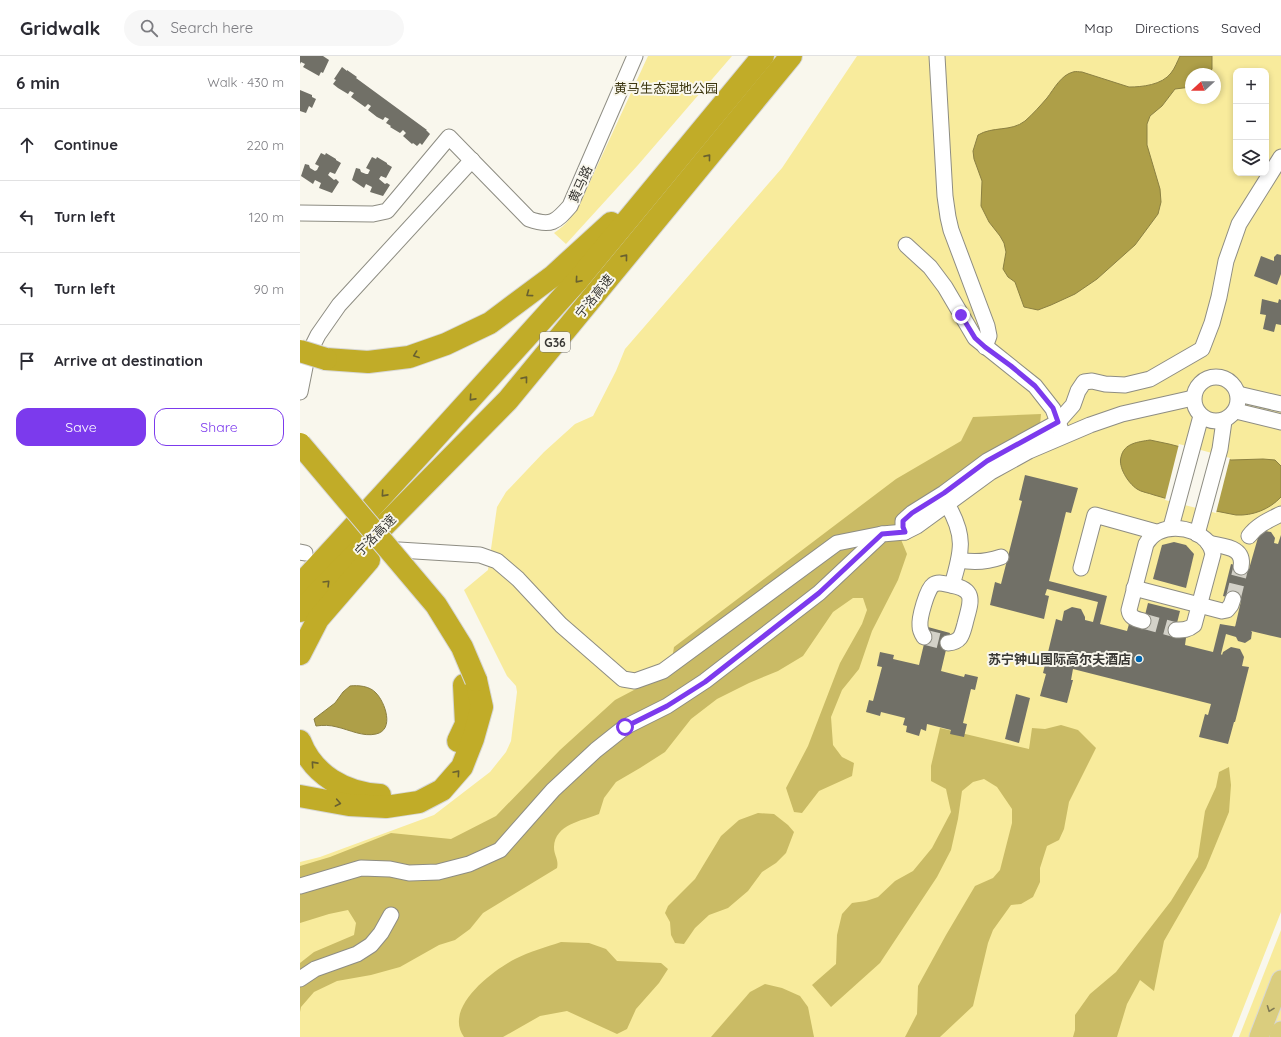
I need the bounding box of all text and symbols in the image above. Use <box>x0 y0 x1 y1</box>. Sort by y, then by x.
search box <box>124 10 404 46</box>
text: Gridwalk <box>20 16 100 40</box>
icon: search <box>138 17 160 39</box>
text: Search here <box>170 18 253 37</box>
text: Map <box>1084 19 1113 37</box>
text: Directions <box>1135 19 1199 37</box>
text: Saved <box>1221 19 1261 37</box>
north arrow <box>1185 68 1221 104</box>
map controls <box>1233 68 1269 176</box>
button: + <box>1233 68 1269 104</box>
text: 6 min <box>16 72 60 93</box>
text: Walk · 430 m <box>207 74 284 90</box>
park label: 黄马生态湿地公园 <box>614 80 718 96</box>
button: − <box>1233 104 1269 140</box>
icon: ahead <box>16 134 38 156</box>
text: Continue <box>54 135 118 154</box>
text: 220 m <box>246 137 284 153</box>
button: layers <box>1233 140 1269 176</box>
one-way arrow <box>703 154 710 162</box>
street label: 黄马路 <box>565 163 595 205</box>
icon: left <box>16 206 38 228</box>
text: Turn left <box>54 207 116 226</box>
text: 120 m <box>249 209 284 225</box>
one-way arrow <box>621 255 628 262</box>
street label: 宁洛高速 <box>571 271 617 321</box>
one-way arrow <box>576 276 583 283</box>
icon: left <box>16 278 38 300</box>
text: Turn left <box>54 279 116 298</box>
text: 90 m <box>254 281 284 297</box>
one-way arrow <box>527 289 534 296</box>
route end <box>952 306 970 324</box>
road number: G36 <box>540 332 570 352</box>
icon: arrive <box>16 350 38 372</box>
one-way arrow <box>412 350 419 358</box>
text: Arrive at destination <box>54 351 203 370</box>
one-way arrow <box>520 377 527 384</box>
one-way arrow <box>470 393 477 400</box>
button: Save <box>16 408 146 446</box>
button: Share <box>154 408 284 446</box>
one-way arrow <box>382 489 389 497</box>
street label: 宁洛高速 <box>351 511 399 559</box>
one-way arrow <box>322 580 330 588</box>
place label: 苏宁钟山国际高尔夫酒店 <box>988 651 1131 667</box>
marker: 苏宁钟山国际高尔夫酒店 <box>1134 654 1144 664</box>
route start <box>616 718 634 736</box>
one-way arrow <box>311 761 318 768</box>
one-way arrow <box>452 770 459 777</box>
one-way arrow <box>335 798 341 806</box>
one-way arrow <box>1266 1005 1274 1012</box>

